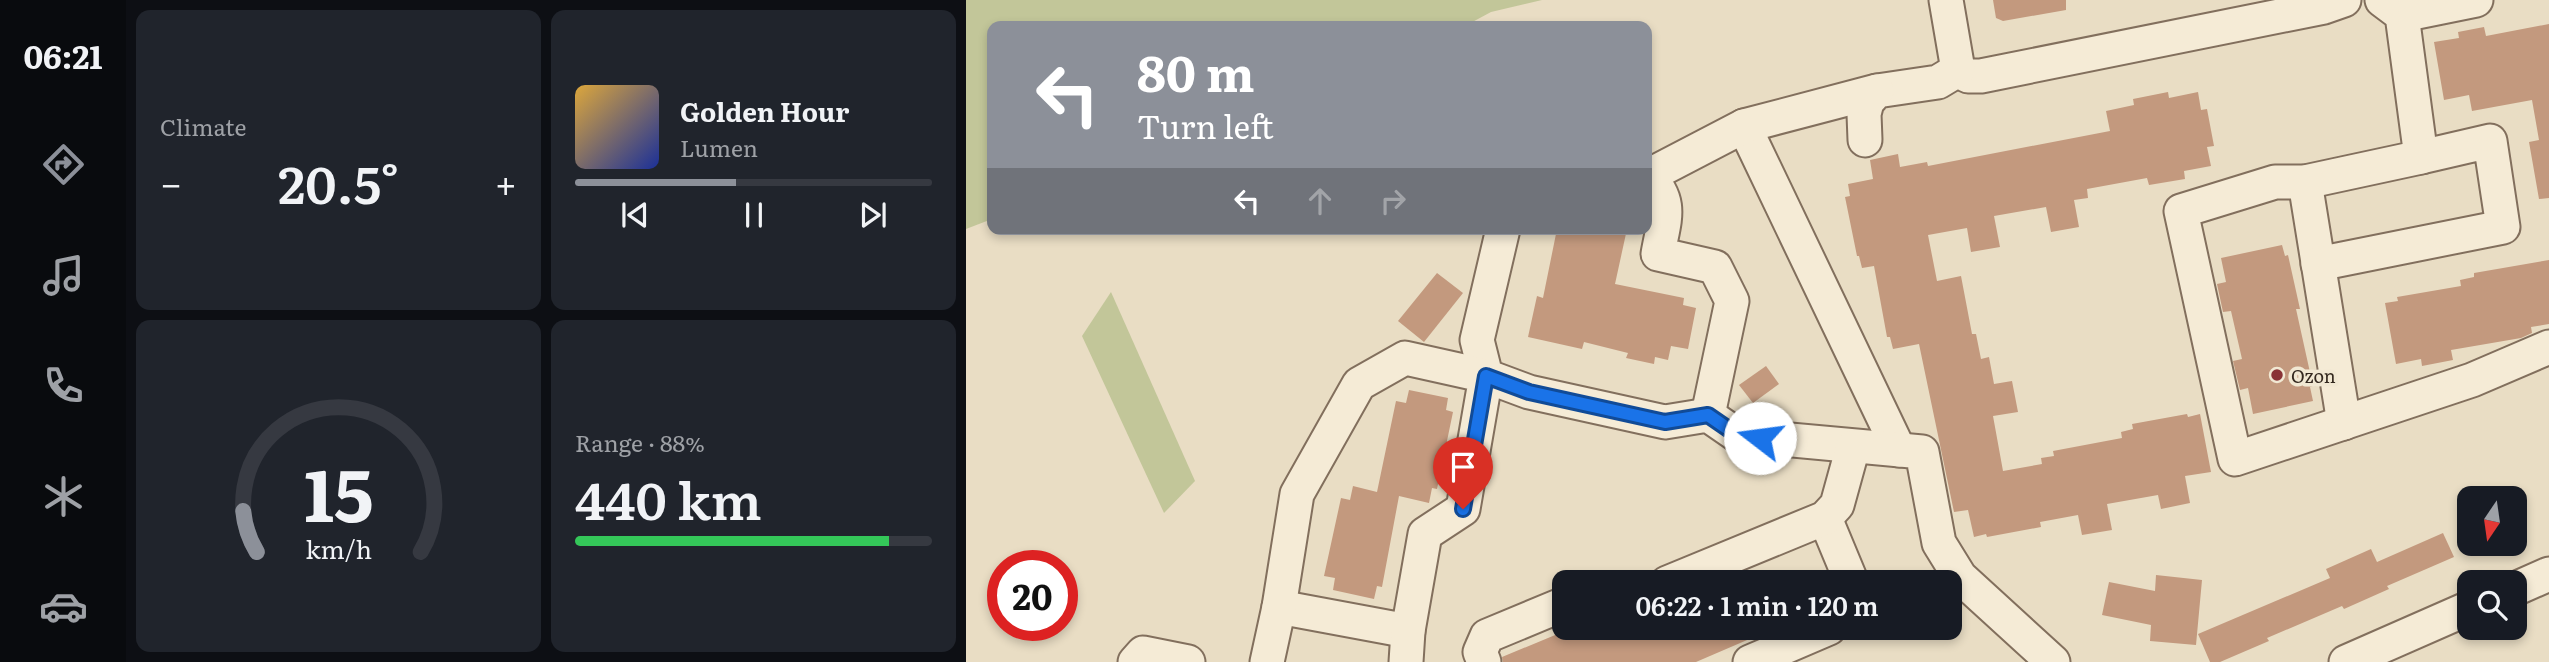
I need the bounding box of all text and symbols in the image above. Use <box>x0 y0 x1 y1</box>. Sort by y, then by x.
text: 06:21 <box>23 31 103 79</box>
text: 80 m <box>1137 34 1255 107</box>
icon: left <box>1022 49 1113 140</box>
text: Golden Hour <box>680 91 849 130</box>
text: Turn left <box>1137 101 1274 149</box>
text: Climate <box>160 109 246 143</box>
text: Lumen <box>680 130 758 164</box>
icon: directions <box>39 140 88 189</box>
text: 20.5° <box>278 143 399 220</box>
text: − <box>160 153 182 210</box>
text: + <box>495 153 517 210</box>
icon: left <box>1228 182 1266 220</box>
icon: ahead <box>1301 182 1339 220</box>
icon: right <box>1374 182 1412 220</box>
icon: previous <box>616 196 654 234</box>
icon: pause <box>735 196 773 234</box>
icon: next <box>854 196 892 234</box>
icon: music <box>39 251 88 300</box>
icon: phone <box>39 361 88 410</box>
place label: Ozon <box>2291 362 2336 389</box>
marker: Ozon <box>2269 367 2285 383</box>
position arrow <box>1723 401 1797 475</box>
text: Range · 88% <box>575 425 705 459</box>
text: 15 <box>304 436 373 544</box>
pin <box>1433 437 1493 509</box>
icon: arrive <box>1444 448 1482 486</box>
text: 440 km <box>575 459 762 536</box>
icon: climate <box>39 472 88 521</box>
north arrow <box>2457 486 2527 556</box>
map controls <box>2457 486 2527 640</box>
text: km/h <box>305 530 372 567</box>
speed limit sign: 20 <box>987 550 1078 641</box>
button: search <box>2457 570 2527 640</box>
icon: car <box>39 582 88 631</box>
text: 06:22 · 1 min · 120 m <box>1635 585 1879 624</box>

